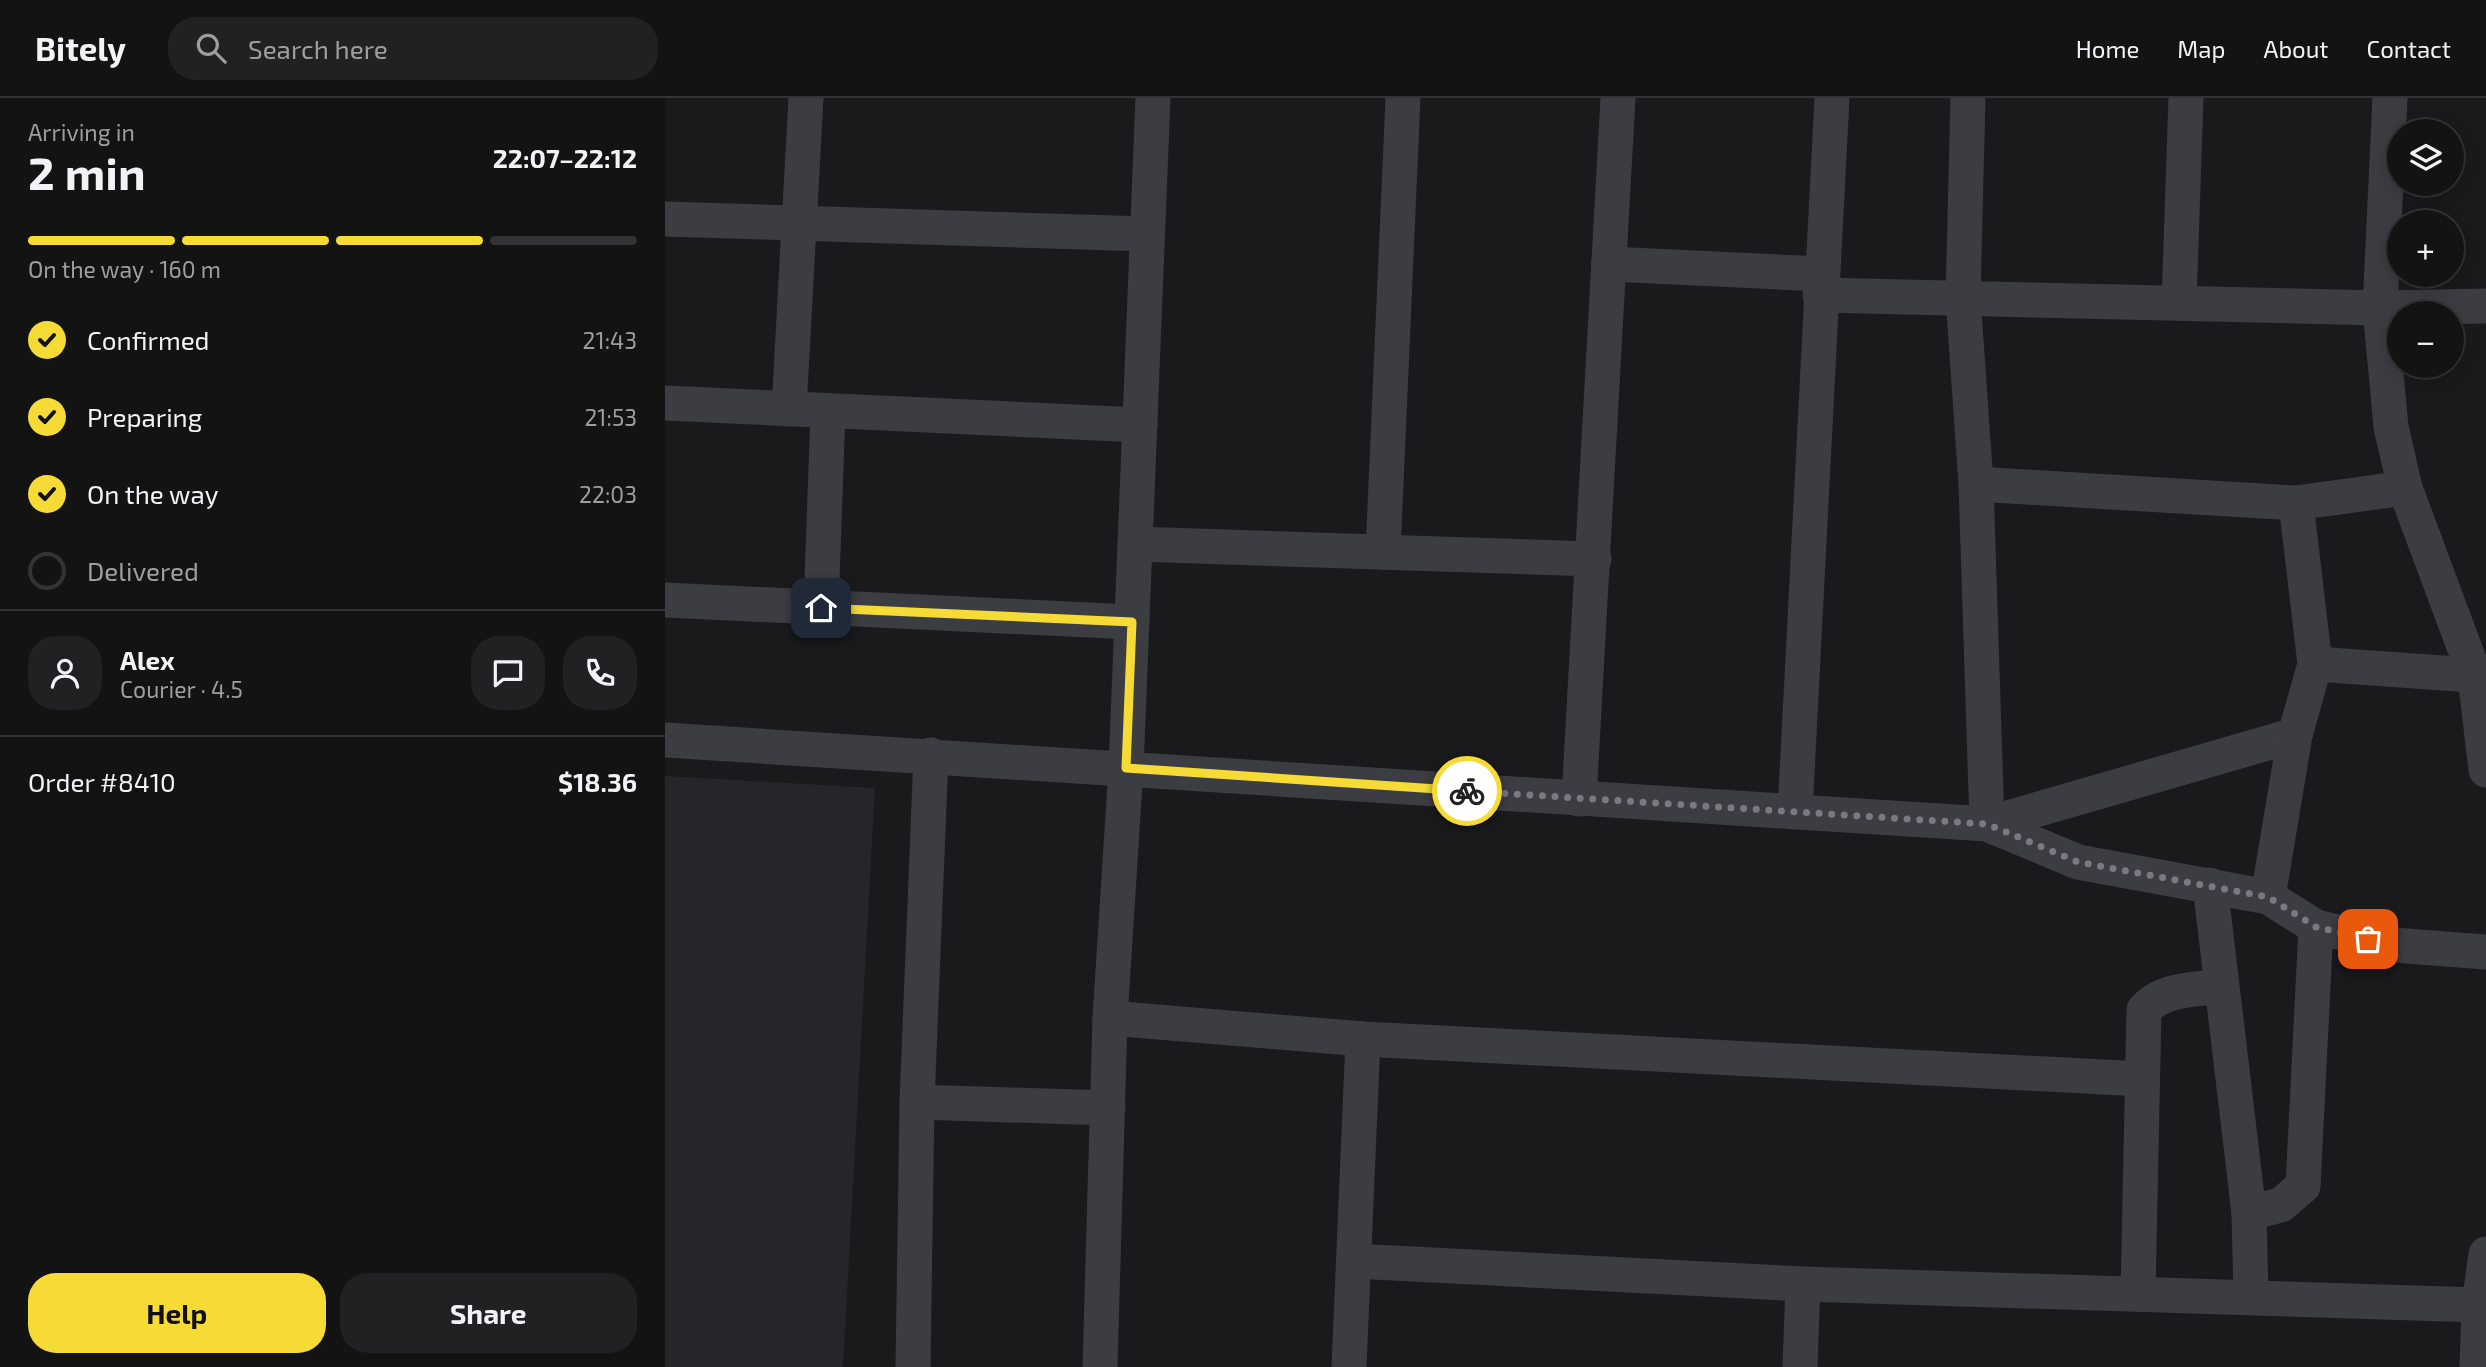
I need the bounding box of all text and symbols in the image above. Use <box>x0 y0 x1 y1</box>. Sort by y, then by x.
search box <box>168 17 658 80</box>
text: Bitely <box>35 28 126 68</box>
icon: search <box>192 29 230 67</box>
text: Search here <box>248 33 388 64</box>
text: Home <box>2076 34 2139 63</box>
text: Map <box>2177 34 2225 63</box>
text: About <box>2263 34 2329 63</box>
text: Contact <box>2367 34 2451 63</box>
text: Arriving in <box>28 118 135 146</box>
map controls <box>2387 119 2464 378</box>
button: layers <box>2387 119 2464 196</box>
text: 22:07–22:12 <box>493 142 637 173</box>
text: 2 min <box>28 144 146 199</box>
button: + <box>2387 210 2464 287</box>
text: On the way · 160 m <box>28 255 221 283</box>
button: − <box>2387 301 2464 378</box>
icon: check <box>28 321 66 359</box>
text: Confirmed <box>87 324 210 355</box>
text: 21:43 <box>583 326 637 354</box>
icon: check <box>28 398 66 436</box>
text: Preparing <box>87 401 202 432</box>
text: 21:53 <box>584 403 637 431</box>
icon: check <box>28 475 66 513</box>
text: On the way <box>87 478 218 509</box>
text: 22:03 <box>579 480 637 508</box>
text: Delivered <box>87 555 199 586</box>
pin <box>791 578 851 638</box>
icon: home <box>802 589 840 627</box>
button: person <box>28 636 102 710</box>
button: chat <box>471 636 545 710</box>
button: phone <box>563 636 637 710</box>
text: Alex <box>120 644 175 675</box>
text: Courier · 4.5 <box>120 675 243 703</box>
courier <box>1432 756 1502 826</box>
text: Order #8410 <box>28 766 176 797</box>
text: $18.36 <box>558 766 637 797</box>
icon: bike <box>1448 772 1486 810</box>
pin <box>2338 909 2398 969</box>
icon: bag <box>2349 920 2387 958</box>
button: Help <box>28 1273 326 1353</box>
button: Share <box>340 1273 637 1353</box>

